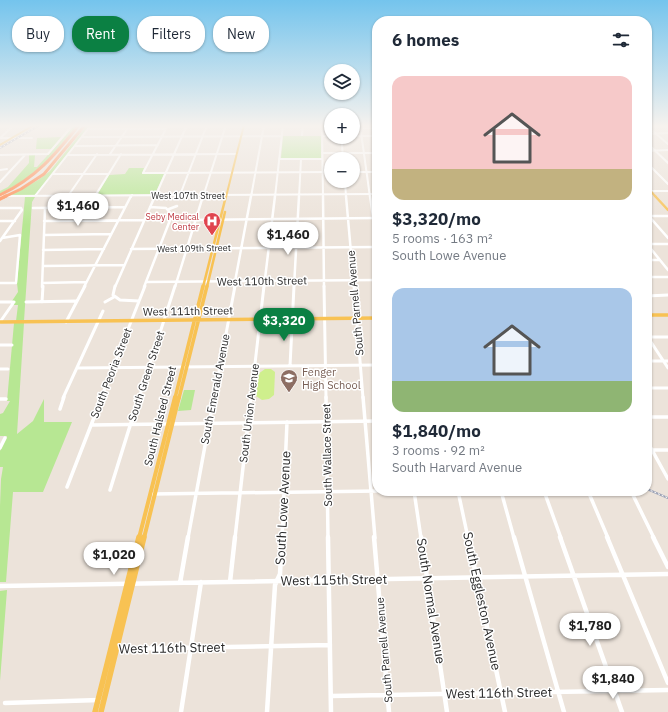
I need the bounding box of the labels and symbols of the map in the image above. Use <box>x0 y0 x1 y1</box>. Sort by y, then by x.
street label: West 107th Street <box>151 190 225 201</box>
pin: $1,460 <box>45 193 111 227</box>
place label: Seby Medical Center <box>146 211 200 232</box>
hospital icon: Seby Medical Center <box>202 211 222 236</box>
pin: $1,460 <box>255 222 321 256</box>
street label: West 109th Street <box>157 242 231 254</box>
street label: South Parnell Avenue <box>343 250 367 356</box>
street label: West 110th Street <box>217 273 307 289</box>
street label: West 111th Street <box>143 303 233 319</box>
pin: $3,320 <box>251 308 317 342</box>
street label: South Peoria Street <box>87 326 135 420</box>
street label: South Green Street <box>125 329 167 423</box>
street label: South Emerald Avenue <box>197 333 233 445</box>
street label: South Union Avenue <box>236 363 262 463</box>
street label: South Halsted Street <box>141 364 179 467</box>
place label: Fenger High School <box>302 365 361 392</box>
school or university icon: Fenger High School <box>279 368 299 393</box>
street label: South Wallace Street <box>319 403 335 507</box>
street label: South Lowe Avenue <box>272 450 294 566</box>
street label: South Eggleston Avenue <box>459 530 505 672</box>
street label: South Normal Avenue <box>413 537 449 665</box>
pin: $1,020 <box>81 542 147 576</box>
street label: West 115th Street <box>281 571 387 589</box>
street label: South Parnell Avenue <box>372 597 396 703</box>
pin: $1,780 <box>557 613 623 647</box>
street label: West 116th Street <box>119 639 225 657</box>
pin: $1,840 <box>580 666 646 700</box>
street label: West 116th Street <box>446 684 552 702</box>

